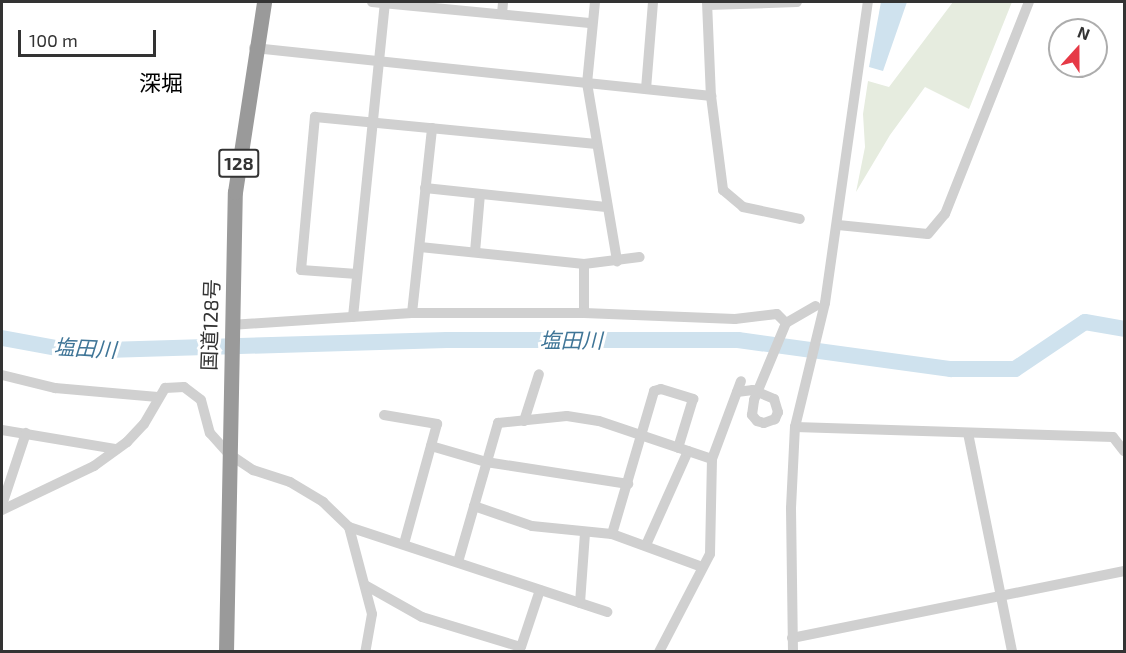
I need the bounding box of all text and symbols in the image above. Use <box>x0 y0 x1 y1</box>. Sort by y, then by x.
scale bar <box>21 18 159 56</box>
north arrow <box>1048 18 1108 78</box>
text: N <box>1075 22 1093 44</box>
text: 100 m <box>29 29 78 51</box>
district label: 深堀 <box>139 70 183 96</box>
road number: 128 <box>218 148 260 178</box>
street label: 国道128号 <box>196 279 224 371</box>
water label: 塩田川 <box>540 327 602 353</box>
water label: 塩田川 <box>53 334 117 362</box>

